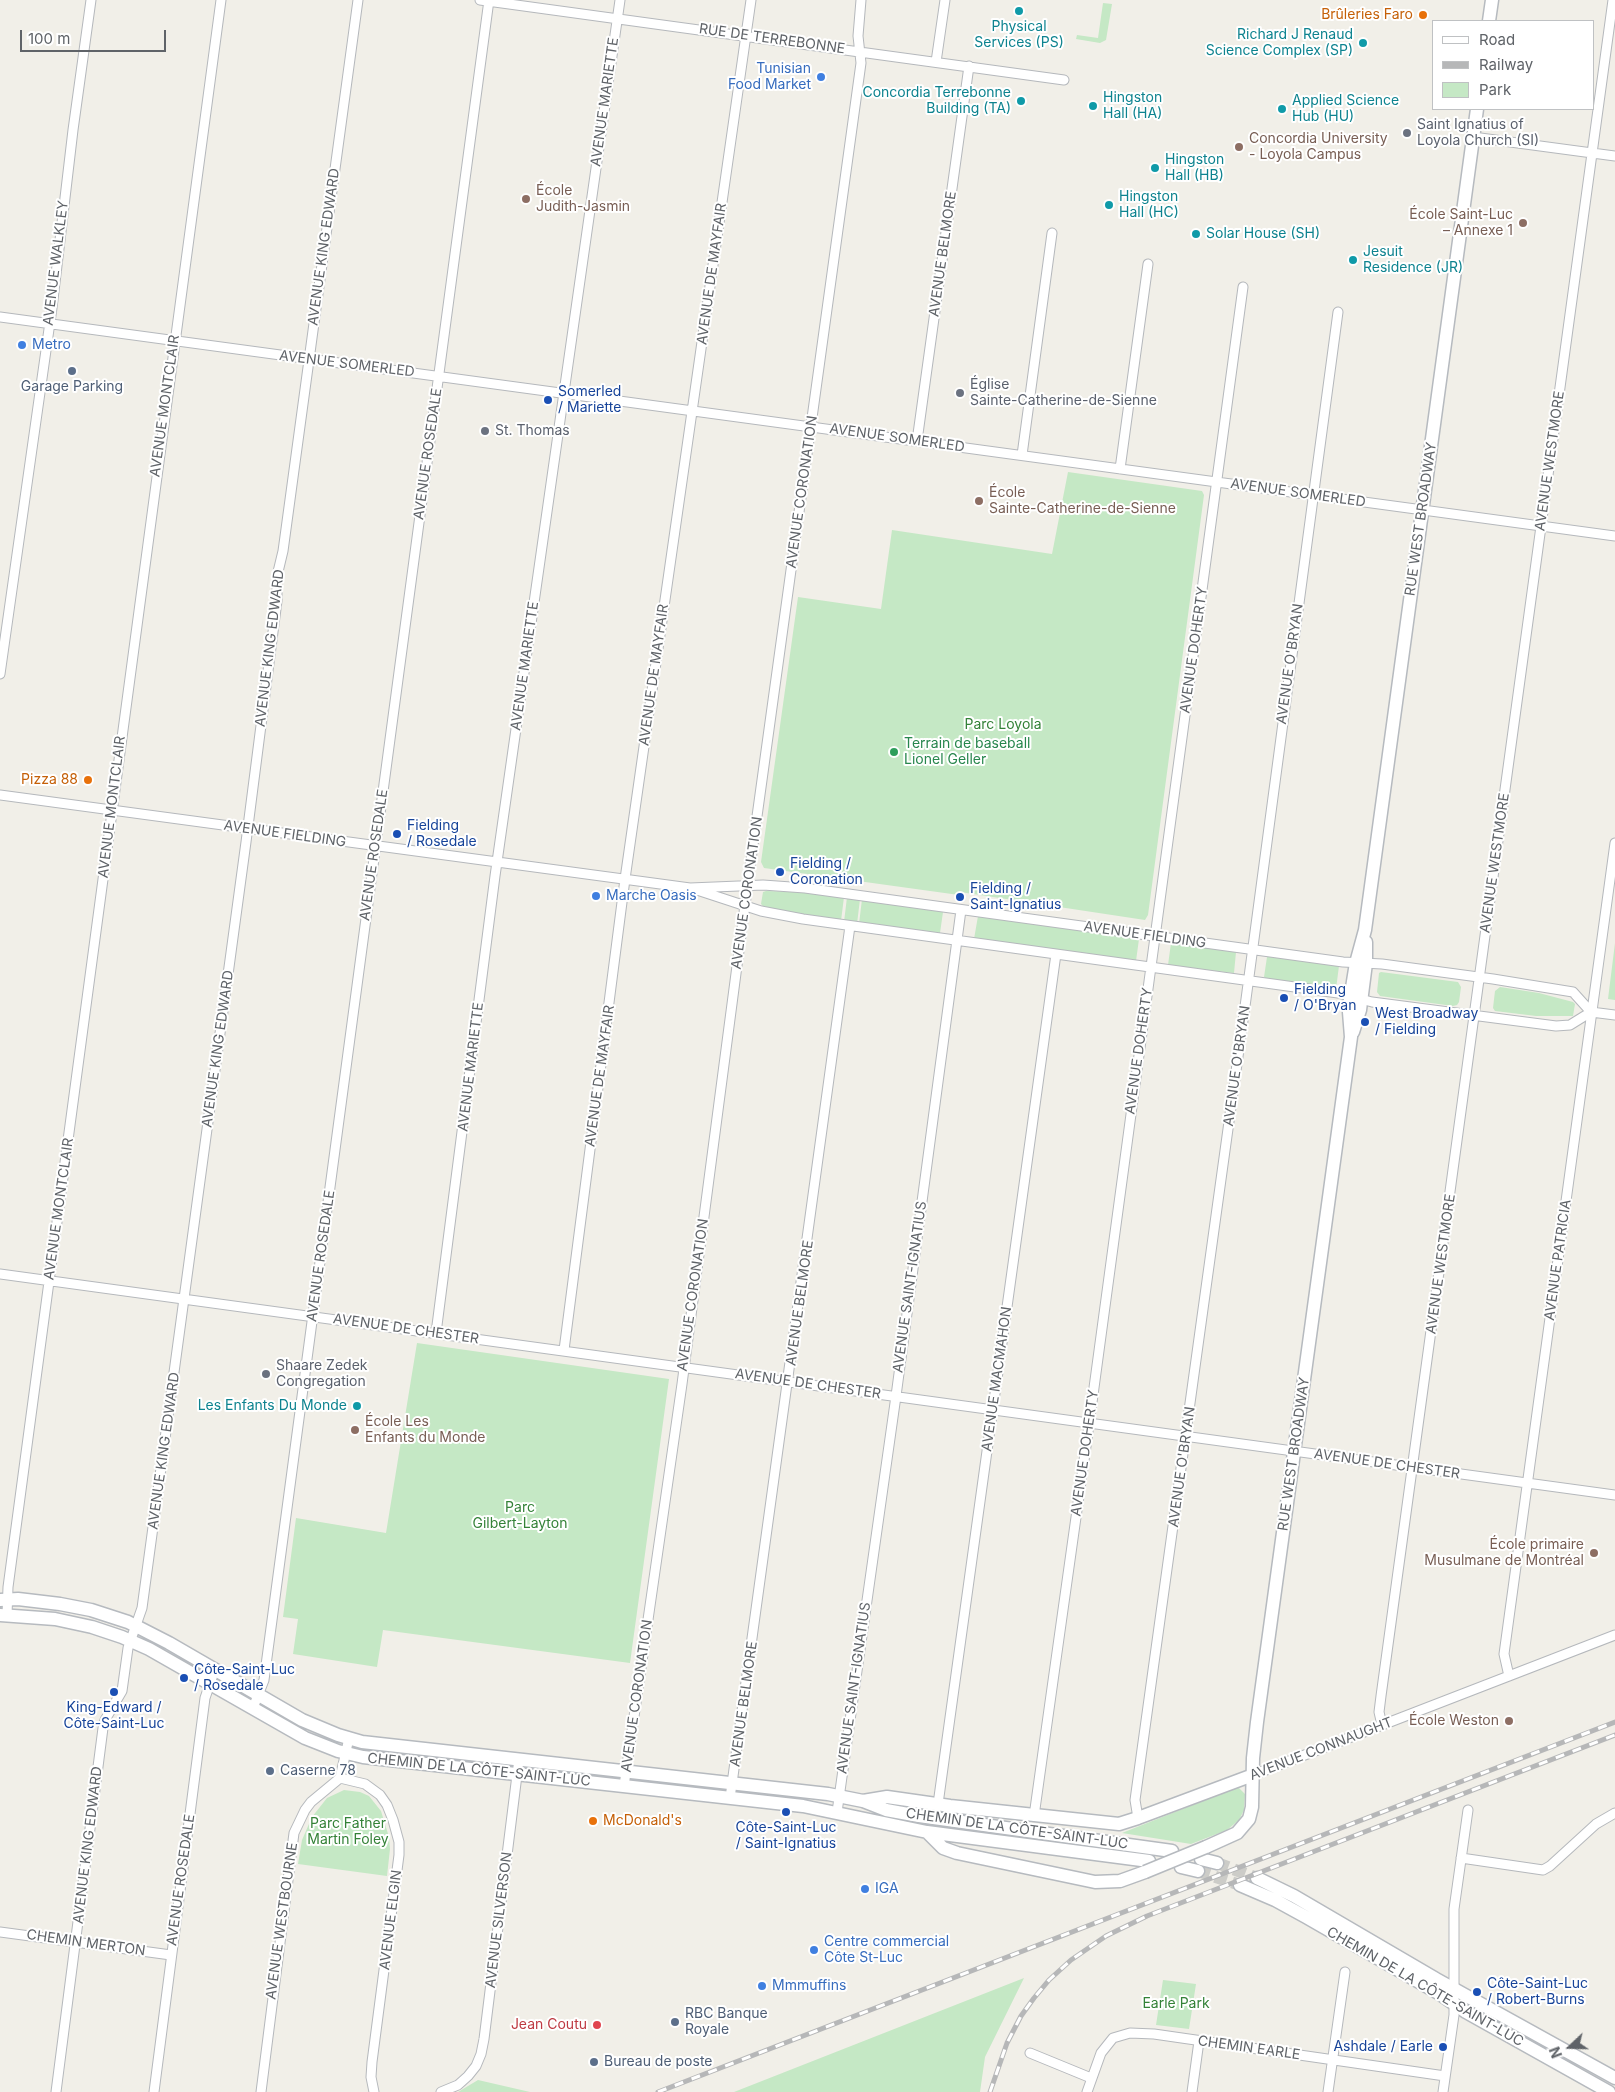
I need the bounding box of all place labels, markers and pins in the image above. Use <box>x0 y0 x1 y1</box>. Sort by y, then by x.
marker: Physical Services (PS) <box>1013 5 1025 17</box>
place label: Brûleries Faro <box>1321 7 1413 23</box>
marker: Brûleries Faro <box>1417 9 1429 21</box>
place label: Physical Services (PS) <box>974 19 1064 52</box>
place label: Richard J Renaud Science Complex (SP) <box>1206 27 1353 59</box>
marker: Richard J Renaud Science Complex (SP) <box>1357 37 1369 49</box>
place label: Tunisian Food Market <box>728 61 811 94</box>
marker: Tunisian Food Market <box>815 71 827 83</box>
place label: Concordia Terrebonne Building (TA) <box>862 85 1011 118</box>
place label: Hingston Hall (HA) <box>1103 90 1162 122</box>
place label: Applied Science Hub (HU) <box>1292 93 1399 125</box>
marker: Concordia Terrebonne Building (TA) <box>1015 95 1027 107</box>
marker: Hingston Hall (HA) <box>1087 100 1099 112</box>
marker: Applied Science Hub (HU) <box>1276 103 1288 115</box>
place label: Saint Ignatius of Loyola Church (SI) <box>1417 117 1539 150</box>
marker: Saint Ignatius of Loyola Church (SI) <box>1401 127 1413 139</box>
place label: Concordia University - Loyola Campus <box>1249 131 1388 164</box>
marker: Concordia University - Loyola Campus <box>1233 141 1245 153</box>
place label: Hingston Hall (HB) <box>1165 152 1224 184</box>
marker: Hingston Hall (HB) <box>1149 162 1161 174</box>
place label: École Judith-Jasmin <box>536 183 630 216</box>
place label: Hingston Hall (HC) <box>1119 189 1179 222</box>
marker: École Judith-Jasmin <box>520 193 532 205</box>
marker: Hingston Hall (HC) <box>1103 199 1115 211</box>
place label: École Saint-Luc – Annexe 1 <box>1409 207 1513 240</box>
marker: École Saint-Luc – Annexe 1 <box>1517 217 1529 229</box>
place label: Solar House (SH) <box>1206 226 1320 242</box>
marker: Solar House (SH) <box>1190 228 1202 240</box>
place label: Jesuit Residence (JR) <box>1363 244 1463 276</box>
marker: Jesuit Residence (JR) <box>1347 254 1359 266</box>
place label: Metro <box>32 337 71 353</box>
marker: Metro <box>16 339 28 351</box>
marker: Garage Parking <box>66 365 78 377</box>
place label: Église Sainte-Catherine-de-Sienne <box>970 377 1157 410</box>
place label: Garage Parking <box>21 379 123 395</box>
place label: Somerled / Mariette <box>558 384 621 417</box>
marker: Église Sainte-Catherine-de-Sienne <box>954 387 966 399</box>
marker: Somerled / Mariette <box>542 394 554 406</box>
place label: St. Thomas <box>495 423 570 439</box>
marker: St. Thomas <box>479 425 491 437</box>
place label: École Sainte-Catherine-de-Sienne <box>989 485 1176 518</box>
marker: École Sainte-Catherine-de-Sienne <box>973 495 985 507</box>
place label: Terrain de baseball Lionel Geller <box>904 736 1030 769</box>
marker: Terrain de baseball Lionel Geller <box>888 746 900 758</box>
place label: Pizza 88 <box>21 772 78 788</box>
marker: Pizza 88 <box>82 774 94 786</box>
place label: Fielding / Rosedale <box>407 818 477 850</box>
marker: Fielding / Rosedale <box>391 828 403 840</box>
place label: Fielding / Coronation <box>790 856 863 889</box>
marker: Fielding / Coronation <box>774 866 786 878</box>
place label: Fielding / Saint-Ignatius <box>970 881 1061 914</box>
place label: Marche Oasis <box>606 888 697 904</box>
marker: Marche Oasis <box>590 890 602 902</box>
marker: Fielding / Saint-Ignatius <box>954 891 966 903</box>
place label: Fielding / O'Bryan <box>1294 982 1356 1014</box>
marker: Fielding / O'Bryan <box>1278 992 1290 1004</box>
place label: West Broadway / Fielding <box>1375 1006 1478 1038</box>
marker: West Broadway / Fielding <box>1359 1016 1371 1028</box>
place label: Shaare Zedek Congregation <box>276 1358 368 1390</box>
marker: Shaare Zedek Congregation <box>260 1368 272 1380</box>
place label: Les Enfants Du Monde <box>198 1398 347 1414</box>
marker: Les Enfants Du Monde <box>351 1400 363 1412</box>
place label: École Les Enfants du Monde <box>365 1414 485 1446</box>
marker: École Les Enfants du Monde <box>349 1424 361 1436</box>
place label: École primaire Musulmane de Montréal <box>1424 1537 1584 1570</box>
marker: École primaire Musulmane de Montréal <box>1588 1547 1600 1559</box>
place label: Côte-Saint-Luc / Rosedale <box>194 1662 295 1694</box>
marker: Côte-Saint-Luc / Rosedale <box>178 1672 190 1684</box>
marker: King-Edward / Côte-Saint-Luc <box>108 1686 120 1698</box>
place label: King-Edward / Côte-Saint-Luc <box>63 1700 165 1732</box>
place label: École Weston <box>1409 1713 1499 1729</box>
marker: École Weston <box>1503 1715 1515 1727</box>
place label: Caserne 78 <box>280 1763 356 1779</box>
marker: Caserne 78 <box>264 1765 276 1777</box>
marker: Côte-Saint-Luc / Saint-Ignatius <box>780 1806 792 1818</box>
place label: McDonald's <box>603 1813 682 1829</box>
marker: McDonald's <box>587 1815 599 1827</box>
place label: Côte-Saint-Luc / Saint-Ignatius <box>735 1820 837 1852</box>
place label: IGA <box>875 1881 899 1897</box>
marker: IGA <box>859 1883 871 1895</box>
place label: Centre commercial Côte St-Luc <box>824 1934 949 1966</box>
marker: Centre commercial Côte St-Luc <box>808 1944 820 1956</box>
place label: Côte-Saint-Luc / Robert-Burns <box>1487 1976 1588 2008</box>
place label: Mmmuffins <box>772 1978 846 1994</box>
marker: Mmmuffins <box>756 1980 768 1992</box>
marker: Côte-Saint-Luc / Robert-Burns <box>1471 1986 1483 1998</box>
place label: RBC Banque Royale <box>685 2006 768 2038</box>
marker: RBC Banque Royale <box>669 2016 681 2028</box>
place label: Jean Coutu <box>511 2017 587 2033</box>
marker: Jean Coutu <box>591 2019 603 2031</box>
place label: Ashdale / Earle <box>1333 2039 1433 2055</box>
marker: Ashdale / Earle <box>1437 2041 1449 2053</box>
place label: Bureau de poste <box>604 2054 712 2070</box>
marker: Bureau de poste <box>588 2056 600 2068</box>

